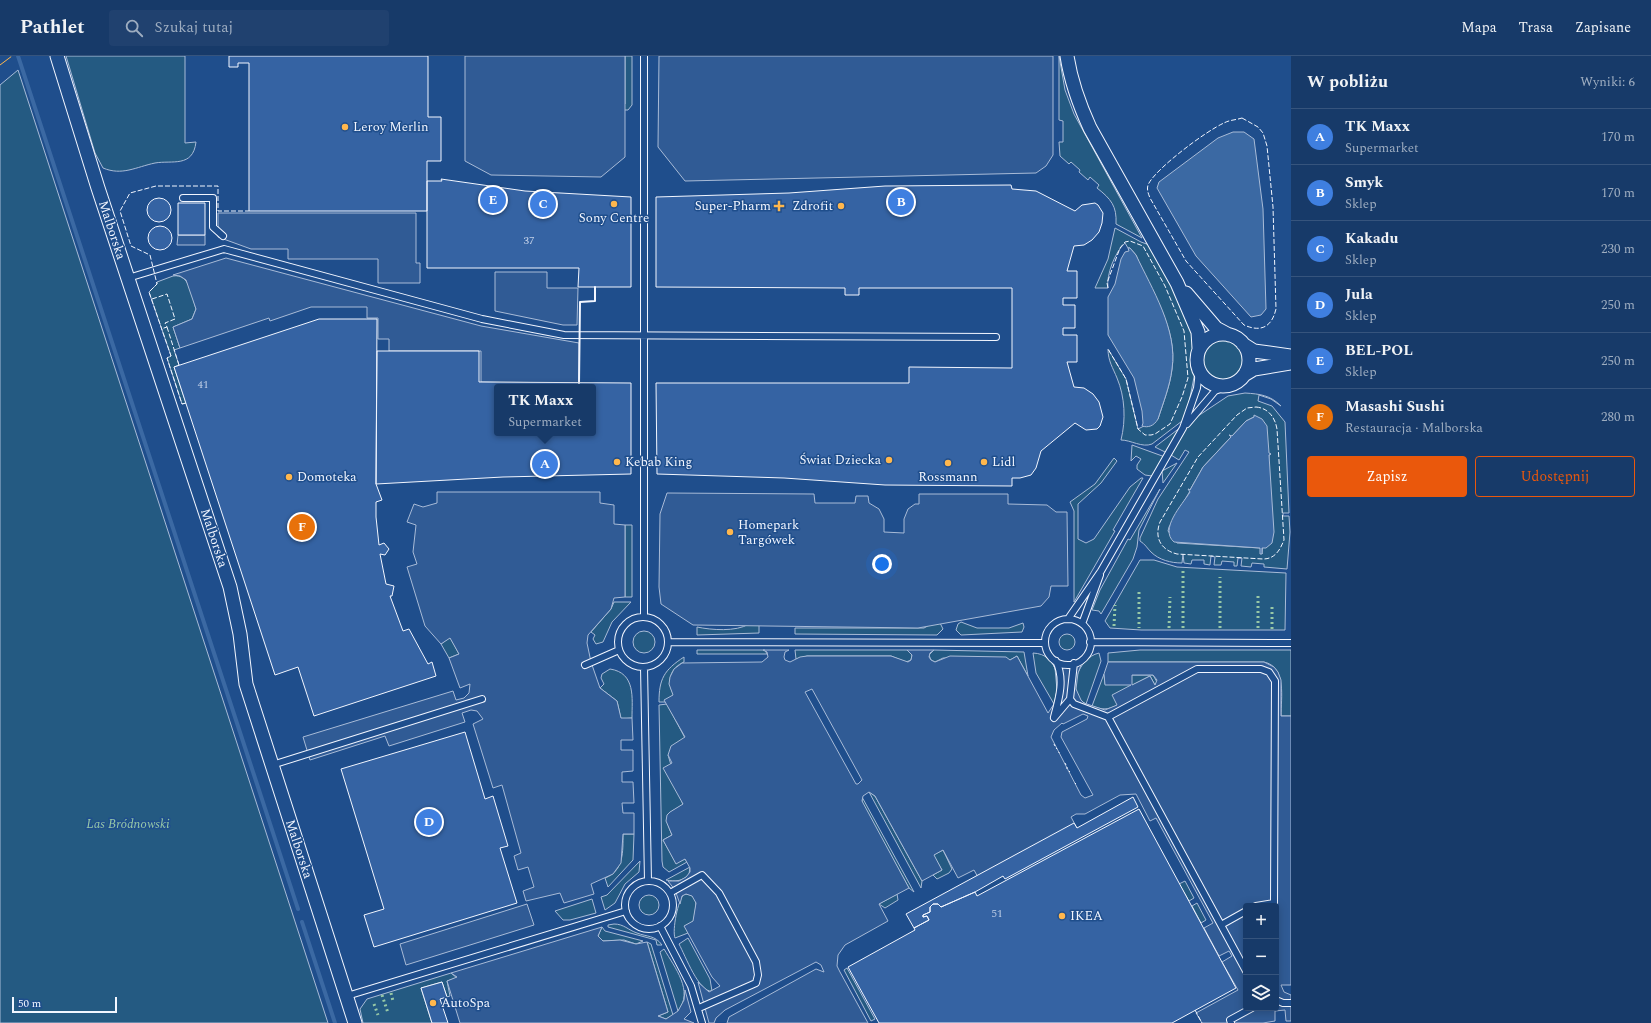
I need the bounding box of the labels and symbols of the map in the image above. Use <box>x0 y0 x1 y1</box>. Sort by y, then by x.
place label: Leroy Merlin <box>353 117 429 137</box>
marker: Leroy Merlin <box>340 122 350 132</box>
pin: E <box>480 185 506 215</box>
pin: B <box>888 187 914 217</box>
pin: C <box>530 189 556 219</box>
place label: Super-Pharm <box>695 196 771 216</box>
place label: Zdrofit <box>792 196 833 216</box>
street label: Malborska <box>93 198 131 263</box>
marker: Sony Centre <box>609 199 619 209</box>
marker: Super-Pharm <box>774 201 784 211</box>
marker: Zdrofit <box>836 201 846 211</box>
place label: Sony Centre <box>579 208 649 228</box>
house number: 37 <box>524 232 535 249</box>
house number: 41 <box>198 376 209 393</box>
pin: A <box>532 449 558 479</box>
place label: Świat Dziecka <box>799 450 882 470</box>
place label: Kebab King <box>625 452 692 472</box>
place label: Lidl <box>992 452 1016 472</box>
marker: Świat Dziecka <box>884 455 894 465</box>
marker: Kebab King <box>612 457 622 467</box>
marker: Lidl <box>979 457 989 467</box>
marker: Rossmann <box>943 458 953 468</box>
place label: Domoteka <box>297 467 357 487</box>
place label: Rossmann <box>918 467 978 487</box>
marker: Domoteka <box>284 472 294 482</box>
street label: Malborska <box>195 506 233 571</box>
pin: F <box>289 512 315 542</box>
place label: Homepark Targówek <box>738 515 799 550</box>
marker: Homepark Targówek <box>725 527 735 537</box>
your location <box>872 554 892 574</box>
pin: D <box>416 807 442 837</box>
park label: Las Bródnowski <box>86 814 170 834</box>
street label: Malborska <box>280 817 318 882</box>
house number: 51 <box>992 905 1003 922</box>
place label: IKEA <box>1070 906 1103 926</box>
marker: IKEA <box>1057 911 1067 921</box>
place label: AutoSpa <box>441 993 491 1013</box>
scale bar <box>12 995 117 1014</box>
marker: AutoSpa <box>428 998 438 1008</box>

